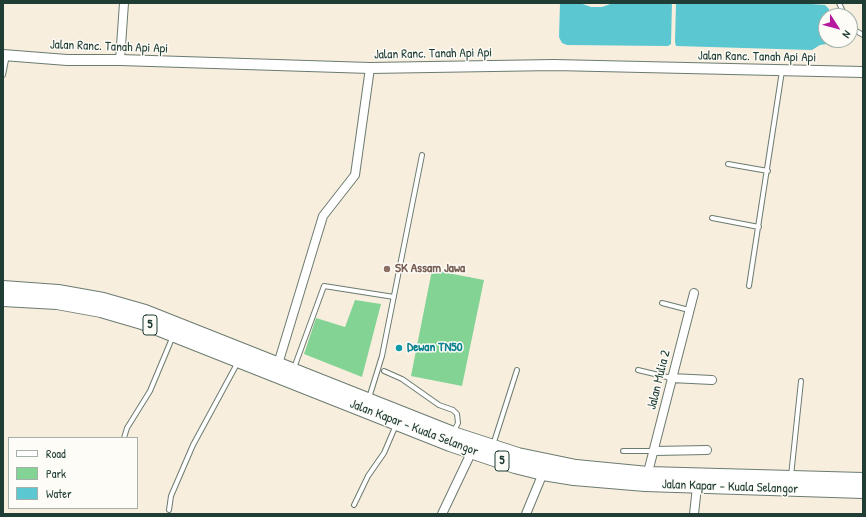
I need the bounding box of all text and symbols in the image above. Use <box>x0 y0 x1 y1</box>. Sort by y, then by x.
north arrow <box>818 8 858 48</box>
text: N <box>840 28 854 41</box>
street label: Jalan Ranc. Tanah Api Api <box>50 37 168 57</box>
street label: Jalan Ranc. Tanah Api Api <box>374 45 492 63</box>
street label: Jalan Ranc. Tanah Api Api <box>698 48 816 66</box>
place label: SK Assam Jawa <box>395 261 465 277</box>
marker: SK Assam Jawa <box>382 264 392 274</box>
road number: 5 <box>143 315 157 335</box>
place label: Dewan TN50 <box>407 340 463 356</box>
marker: Dewan TN50 <box>394 343 404 353</box>
street label: Jalan Mulia 2 <box>644 349 674 411</box>
street label: Jalan Kapar - Kuala Selangor <box>348 396 480 460</box>
legend <box>8 437 138 509</box>
text: Road <box>46 445 66 462</box>
road number: 5 <box>495 451 509 471</box>
text: Park <box>46 465 66 482</box>
street label: Jalan Kapar - Kuala Selangor <box>662 477 798 497</box>
text: Water <box>46 485 72 502</box>

